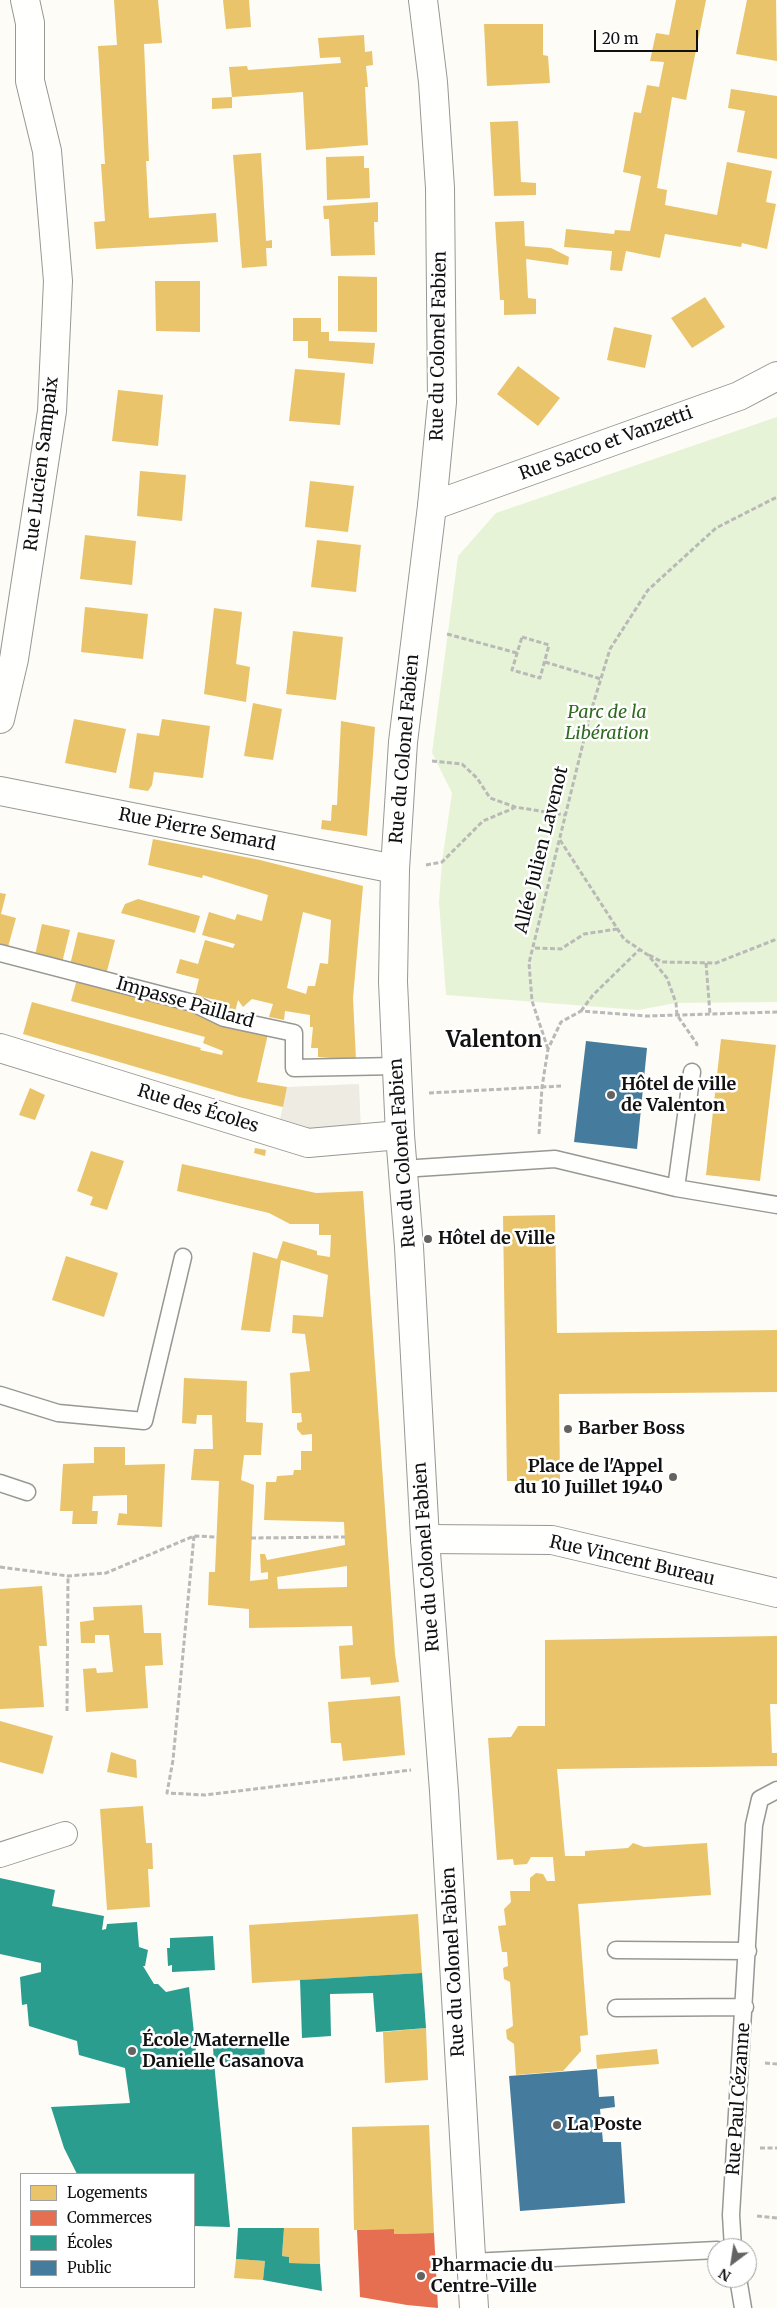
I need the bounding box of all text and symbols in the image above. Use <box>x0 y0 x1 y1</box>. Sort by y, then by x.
scale bar <box>597 20 701 52</box>
text: 20 m <box>602 29 639 48</box>
street label: Rue du Colonel Fabien <box>427 251 451 441</box>
street label: Rue Lucien Sampaix <box>21 376 63 552</box>
street label: Rue Sacco et Vanzetti <box>516 403 696 485</box>
street label: Rue du Colonel Fabien <box>386 653 424 845</box>
park label: Parc de la Libération <box>565 702 649 744</box>
street label: Allée Julien Lavenot <box>511 764 573 936</box>
street label: Rue Pierre Semard <box>117 804 277 856</box>
street label: Impasse Paillard <box>114 973 256 1033</box>
district label: Valenton <box>446 1028 542 1054</box>
street label: Rue du Colonel Fabien <box>386 1057 420 1249</box>
place label: Hôtel de ville de Valenton <box>621 1074 736 1116</box>
street label: Rue des Écoles <box>135 1080 261 1138</box>
marker: Hôtel de ville de Valenton <box>605 1089 617 1101</box>
place label: Hôtel de Ville <box>438 1228 555 1250</box>
marker: Hôtel de Ville <box>422 1233 434 1245</box>
place label: Barber Boss <box>578 1418 685 1440</box>
marker: Barber Boss <box>562 1423 574 1435</box>
place label: Place de l'Appel du 10 Juillet 1940 <box>514 1456 663 1498</box>
street label: Rue du Colonel Fabien <box>410 1461 444 1653</box>
marker: Place de l'Appel du 10 Juillet 1940 <box>667 1471 679 1483</box>
street label: Rue Vincent Bureau <box>547 1531 717 1591</box>
street label: Rue du Colonel Fabien <box>438 1866 470 2058</box>
street label: Rue Paul Cézanne <box>723 2022 755 2176</box>
place label: École Maternelle Danielle Casanova <box>142 2030 304 2072</box>
marker: École Maternelle Danielle Casanova <box>126 2045 138 2057</box>
place label: La Poste <box>567 2114 642 2136</box>
marker: La Poste <box>551 2119 563 2131</box>
legend <box>20 2173 195 2288</box>
text: Logements <box>67 2183 148 2202</box>
text: Commerces <box>67 2208 152 2227</box>
text: Écoles <box>67 2233 113 2252</box>
north arrow <box>707 2238 757 2288</box>
place label: Pharmacie du Centre-Ville <box>431 2255 553 2298</box>
text: Public <box>67 2258 112 2277</box>
text: N <box>715 2264 734 2286</box>
marker: Pharmacie du Centre-Ville <box>415 2270 427 2282</box>

